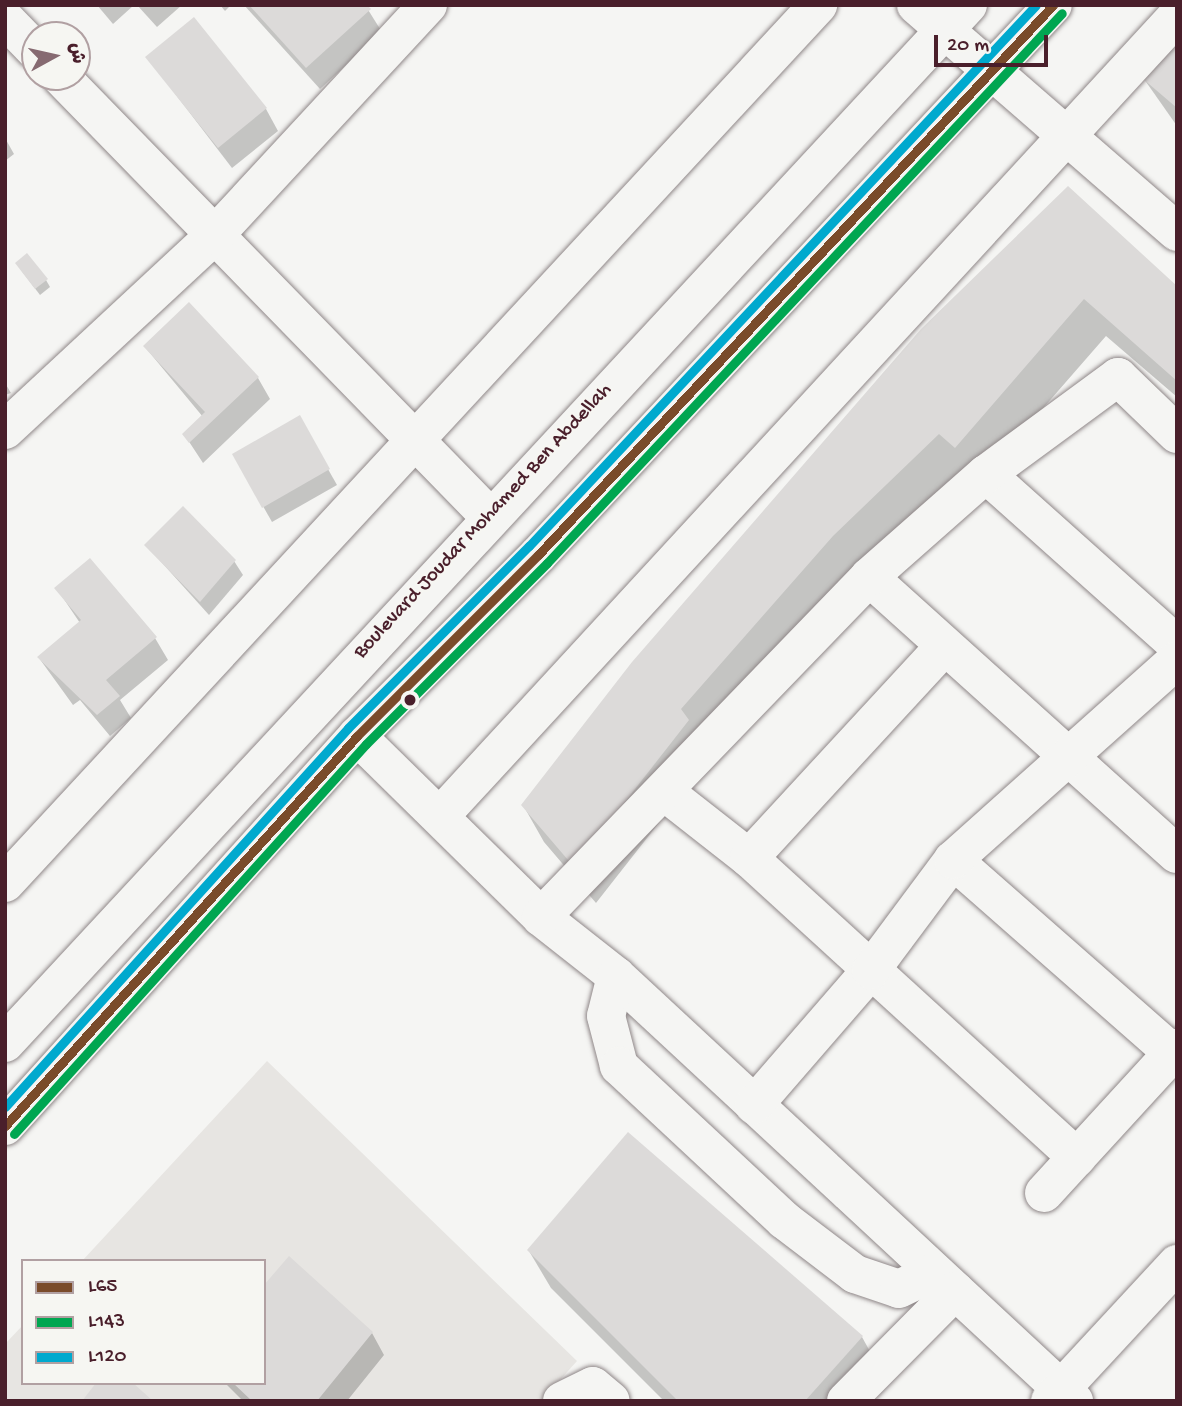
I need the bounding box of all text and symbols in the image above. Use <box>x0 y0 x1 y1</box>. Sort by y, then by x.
north arrow <box>21 21 91 91</box>
scale bar <box>937 21 1051 65</box>
text: 20 m <box>947 34 989 59</box>
text: ش <box>62 41 88 65</box>
street label: Boulevard Joudar Mohamed Ben Abdellah <box>349 379 619 665</box>
unlabelled marker <box>403 693 417 707</box>
legend <box>21 1259 266 1385</box>
text: L65 <box>88 1275 117 1300</box>
text: L143 <box>88 1310 125 1335</box>
text: L120 <box>88 1345 126 1370</box>

